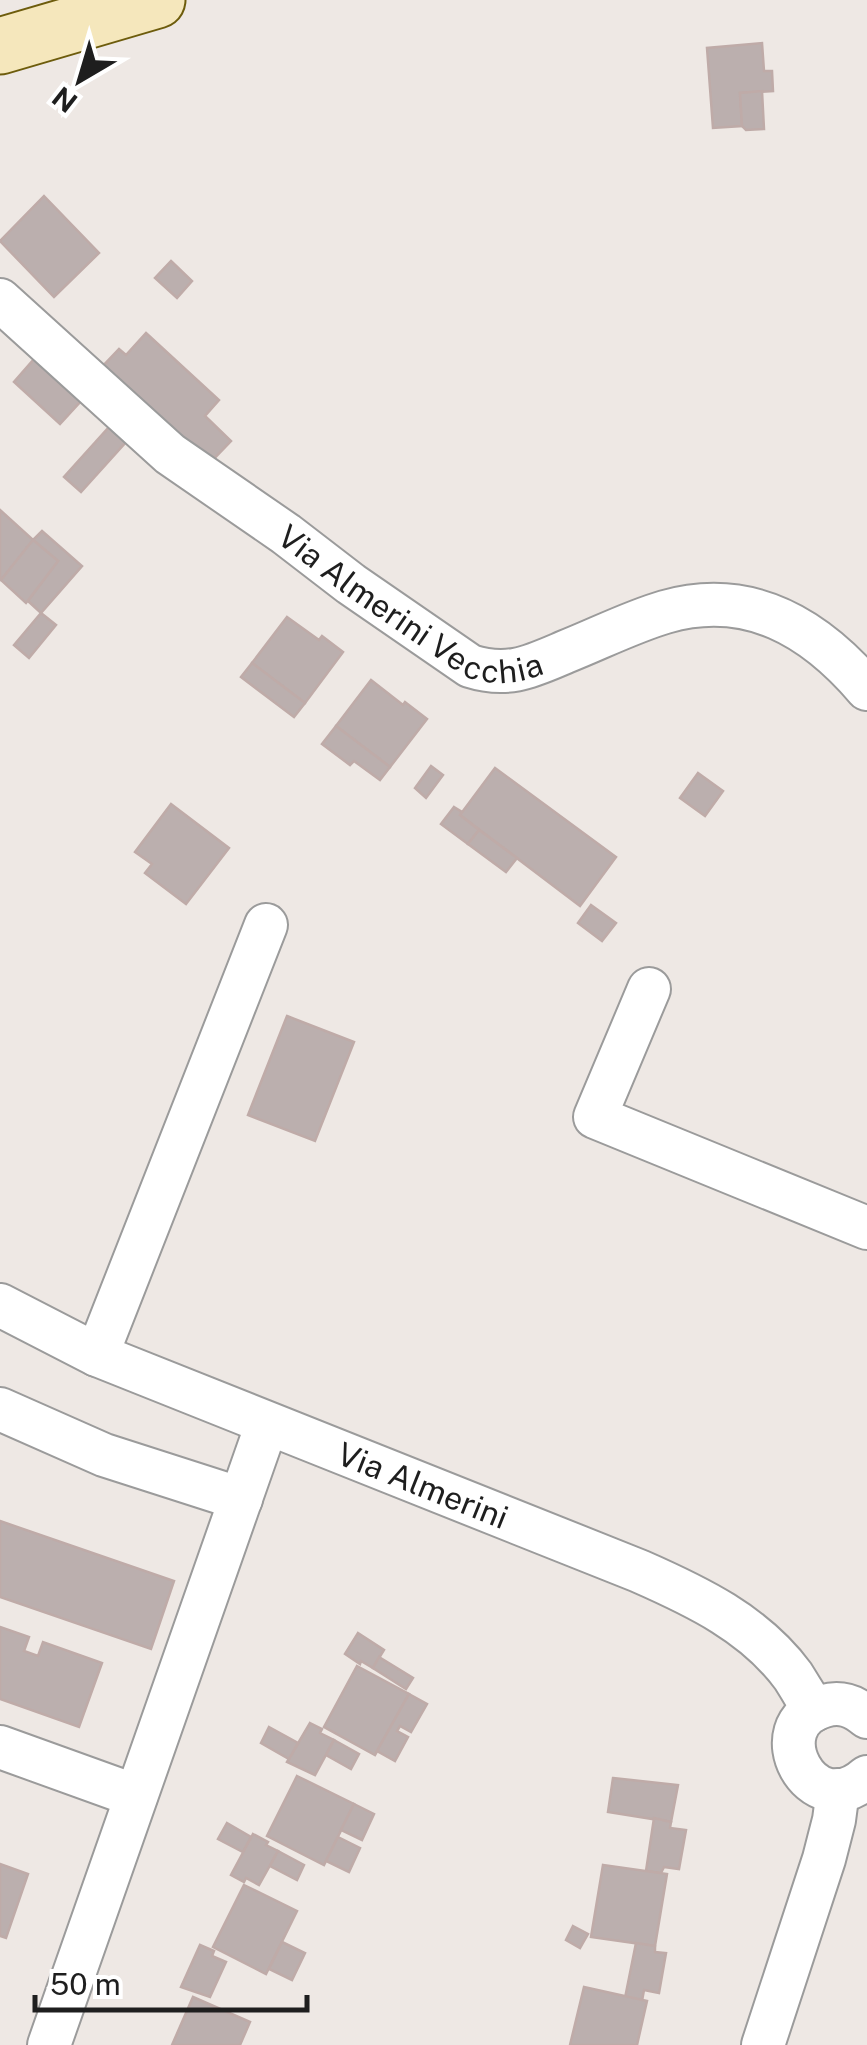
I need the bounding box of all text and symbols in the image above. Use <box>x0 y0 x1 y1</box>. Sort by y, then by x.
north arrow <box>30 30 130 130</box>
text: N <box>46 80 83 120</box>
street label: Via Almerini Vecchia <box>271 517 547 690</box>
street label: Via Almerini <box>332 1434 513 1535</box>
scale bar <box>35 1950 308 2012</box>
text: 50 m <box>50 1966 121 2002</box>

